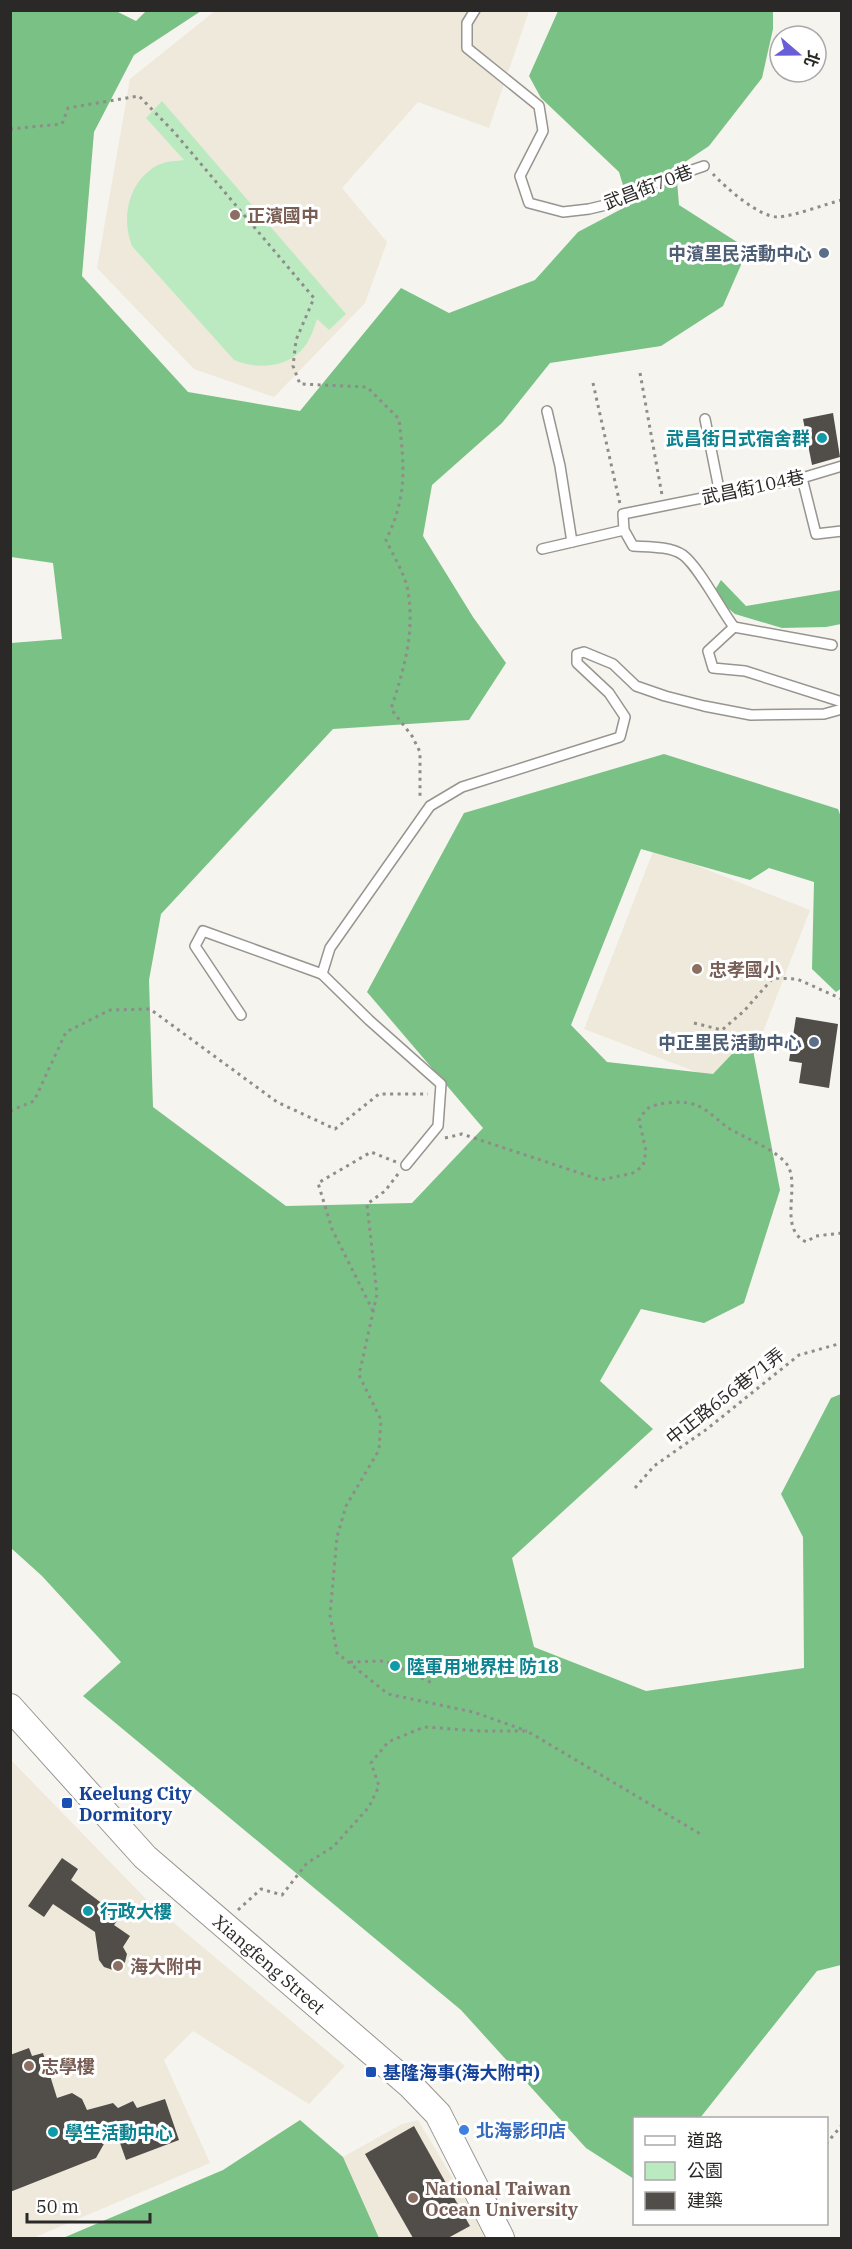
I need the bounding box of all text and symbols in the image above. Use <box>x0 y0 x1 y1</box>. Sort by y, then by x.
north arrow <box>768 24 828 84</box>
text: 北 <box>800 48 824 70</box>
street label: 武昌街70巷 <box>600 159 696 215</box>
place label: 正濱國中 <box>247 204 319 227</box>
marker: 正濱國中 <box>228 208 242 222</box>
place label: 中濱里民活動中心 <box>668 242 812 265</box>
marker: 中濱里民活動中心 <box>817 246 831 260</box>
place label: 武昌街日式宿舍群 <box>666 427 810 450</box>
marker: 武昌街日式宿舍群 <box>815 431 829 445</box>
street label: 武昌街104巷 <box>700 465 806 509</box>
place label: 忠孝國小 <box>709 958 781 981</box>
marker: 忠孝國小 <box>690 962 704 976</box>
place label: 中正里民活動中心 <box>658 1031 802 1054</box>
marker: 中正里民活動中心 <box>807 1035 821 1049</box>
street label: 中正路656巷71弄 <box>661 1343 789 1449</box>
place label: 陸軍用地界柱 防18 <box>407 1655 559 1678</box>
marker: 陸軍用地界柱 防18 <box>388 1659 402 1673</box>
place label: Keelung City Dormitory <box>79 1782 192 1826</box>
marker: Keelung City Dormitory <box>60 1796 74 1810</box>
place label: 行政大樓 <box>100 1900 172 1923</box>
marker: 行政大樓 <box>81 1904 95 1918</box>
street label: Xiangfeng Street <box>209 1910 330 2019</box>
place label: 海大附中 <box>130 1955 202 1978</box>
marker: 海大附中 <box>111 1959 125 1973</box>
place label: 志學樓 <box>41 2055 95 2078</box>
marker: 志學樓 <box>22 2059 36 2073</box>
place label: 基隆海事(海大附中) <box>383 2061 540 2084</box>
marker: 基隆海事(海大附中) <box>364 2065 378 2079</box>
legend <box>633 2117 828 2225</box>
place label: 北海影印店 <box>476 2119 566 2142</box>
place label: 學生活動中心 <box>65 2121 173 2144</box>
marker: 北海影印店 <box>457 2123 471 2137</box>
marker: 學生活動中心 <box>46 2125 60 2139</box>
text: 道路 <box>687 2129 723 2152</box>
text: 公園 <box>687 2159 723 2182</box>
place label: National Taiwan Ocean University <box>425 2177 579 2221</box>
scale bar <box>27 2186 150 2224</box>
text: 建築 <box>687 2189 723 2212</box>
marker: National Taiwan Ocean University <box>406 2191 420 2205</box>
text: 50 m <box>36 2195 79 2218</box>

